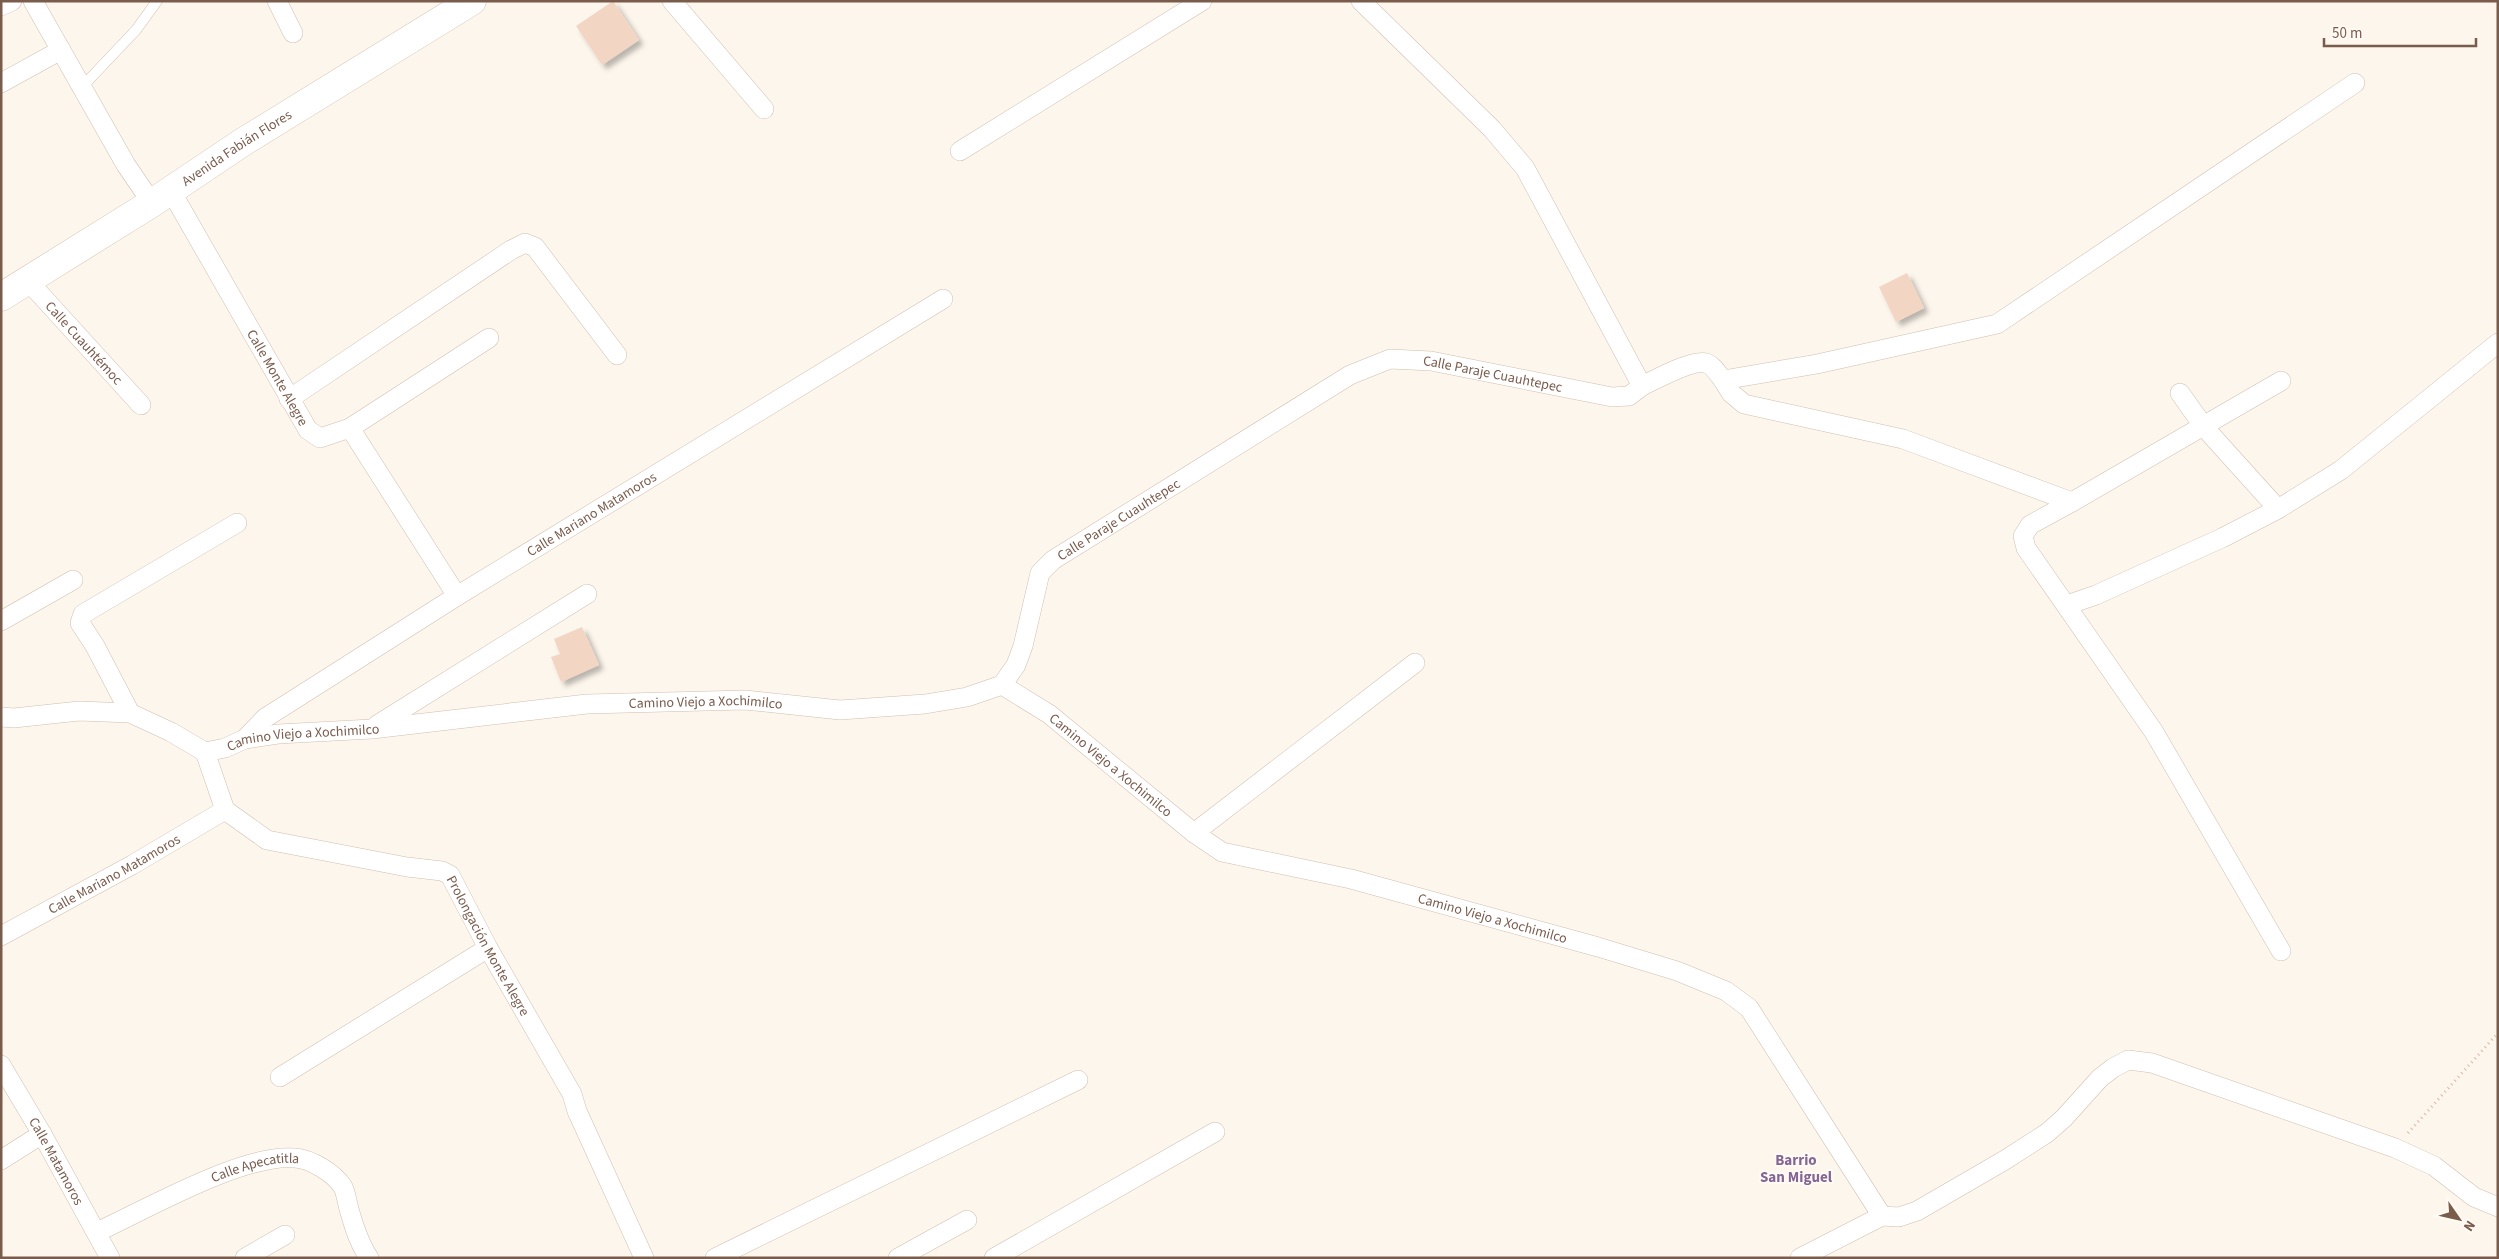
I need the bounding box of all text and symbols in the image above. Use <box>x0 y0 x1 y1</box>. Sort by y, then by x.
scale bar <box>2324 15 2476 47</box>
text: 50 m <box>2332 23 2362 44</box>
street label: Avenida Fabián Flores <box>178 105 296 191</box>
street label: Calle Cuauhtémoc <box>40 297 127 390</box>
street label: Calle Monte Alegre <box>241 326 313 430</box>
street label: Calle Paraje Cuauhtepec <box>1423 352 1565 398</box>
street label: Calle Mariano Matamoros <box>523 467 661 562</box>
street label: Calle Paraje Cuauhtepec <box>1053 474 1185 566</box>
street label: Camino Viejo a Xochimilco <box>628 691 783 715</box>
street label: Camino Viejo a Xochimilco <box>1044 709 1176 822</box>
street label: Camino Viejo a Xochimilco <box>224 719 380 757</box>
street label: Calle Mariano Matamoros <box>45 830 184 920</box>
street label: Prolongación Monte Alegre <box>441 872 534 1020</box>
street label: Camino Viejo a Xochimilco <box>1415 889 1569 949</box>
street label: Calle Matamoros <box>23 1114 88 1209</box>
street label: Calle Apecatitla <box>208 1149 300 1188</box>
district label: Barrio San Miguel <box>1760 1150 1833 1188</box>
north arrow <box>2434 1194 2484 1244</box>
text: N <box>2458 1216 2480 1235</box>

